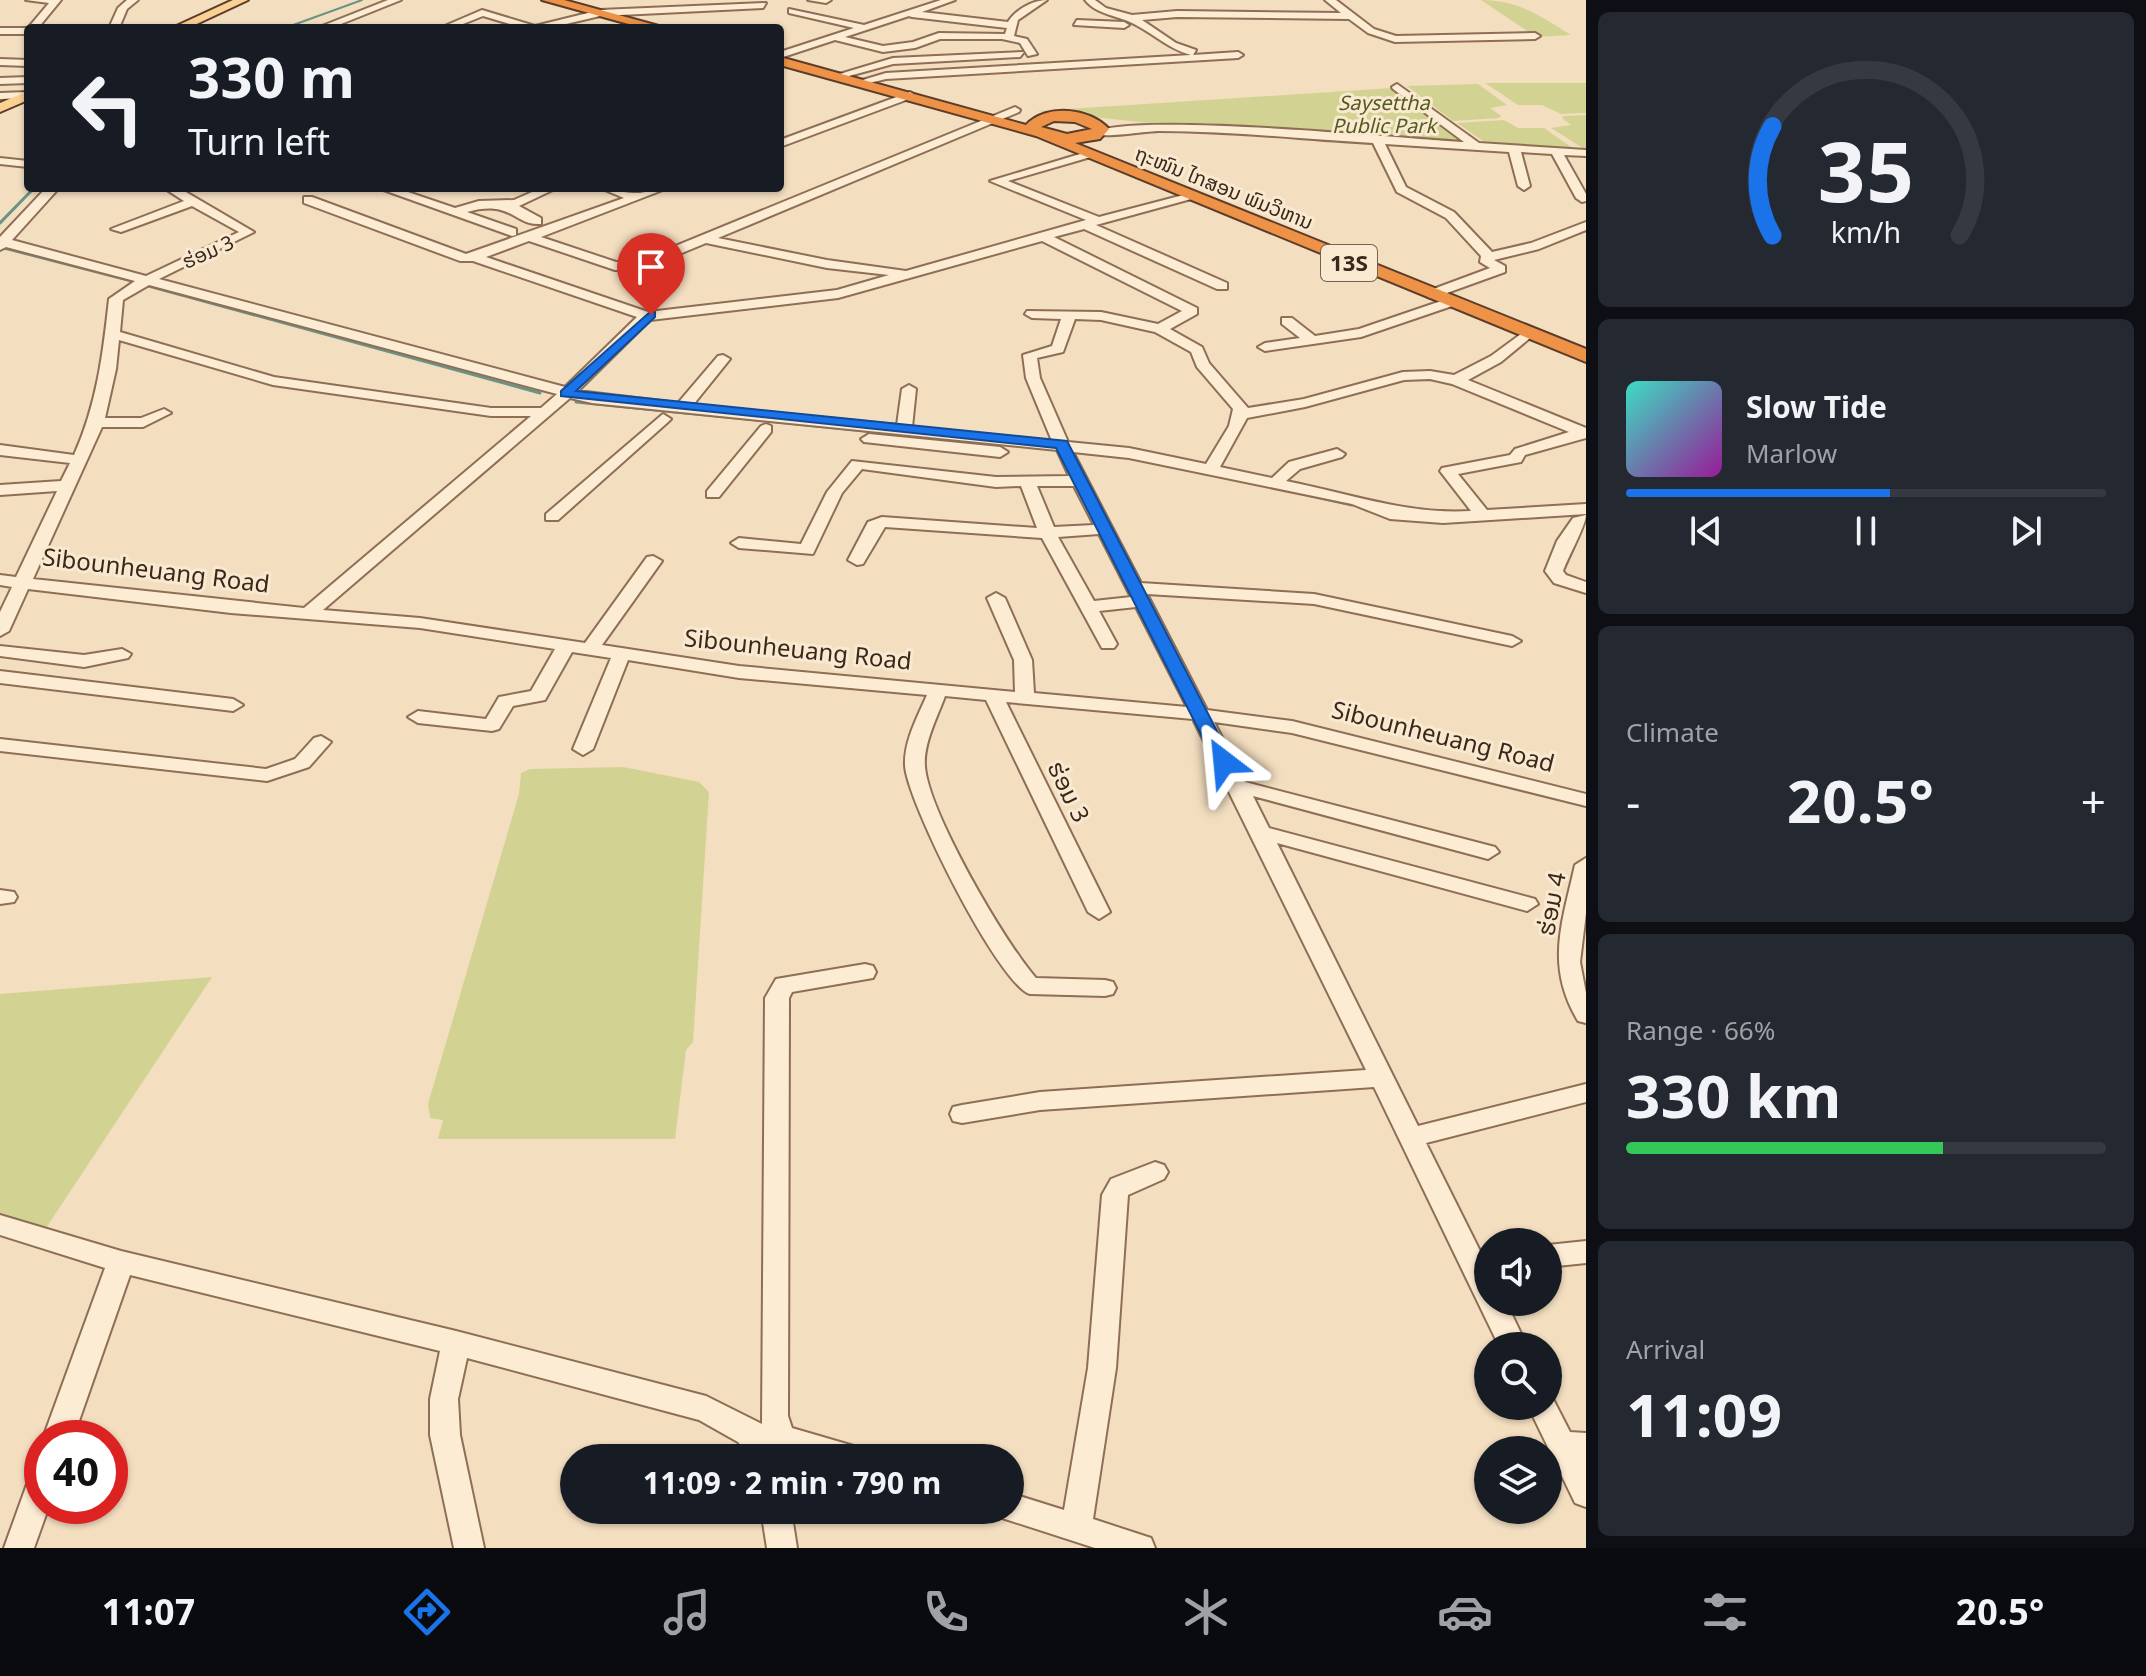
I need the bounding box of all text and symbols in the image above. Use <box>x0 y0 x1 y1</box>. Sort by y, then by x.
text: 330 m <box>188 32 355 124</box>
icon: left <box>56 56 160 160</box>
park label: Saysettha Public Park <box>1332 86 1438 142</box>
text: 35 <box>1818 103 1914 239</box>
text: Turn left <box>188 112 330 172</box>
street label: ຖະໜົນ ໄກສອນ ພົມວິຫານ <box>1130 137 1318 238</box>
text: km/h <box>1831 209 1901 256</box>
street label: ຮ່ອມ 3 <box>177 226 239 278</box>
pin <box>617 233 685 315</box>
icon: arrive <box>629 245 673 289</box>
road number: 13S <box>1321 245 1377 281</box>
text: Slow Tide <box>1746 383 1887 432</box>
text: Marlow <box>1746 432 1837 475</box>
icon: previous <box>1684 509 1728 553</box>
icon: pause <box>1844 509 1888 553</box>
icon: next <box>2004 509 2048 553</box>
street label: Sibounheuang Road <box>40 537 272 604</box>
street label: Sibounheuang Road <box>682 618 914 681</box>
street label: Sibounheuang Road <box>1328 690 1559 783</box>
text: Climate <box>1626 711 1719 754</box>
position arrow <box>1182 720 1266 804</box>
text: 20.5° <box>1787 752 1934 851</box>
street label: ຮ່ອມ 3 <box>1037 754 1100 829</box>
text: − <box>1626 766 1640 838</box>
text: + <box>2081 766 2106 838</box>
street label: ຮ່ອມ 4 <box>1526 868 1577 939</box>
text: Range · 66% <box>1626 1009 1775 1052</box>
text: 330 km <box>1626 1047 1841 1146</box>
map controls <box>1474 1228 1562 1524</box>
button: sound <box>1474 1228 1562 1316</box>
text: Arrival <box>1626 1328 1705 1371</box>
button: search <box>1474 1332 1562 1420</box>
text: 11:09 <box>1626 1366 1782 1465</box>
speed limit sign: 40 <box>24 1420 128 1524</box>
button: layers <box>1474 1436 1562 1524</box>
text: 11:09 · 2 min · 790 m <box>643 1459 941 1508</box>
text: 11:07 <box>102 1582 196 1642</box>
text: 20.5° <box>1956 1582 2044 1642</box>
icon: directions <box>399 1584 455 1640</box>
icon: music <box>659 1584 715 1640</box>
icon: phone <box>918 1584 974 1640</box>
icon: climate <box>1178 1584 1234 1640</box>
icon: car <box>1437 1584 1493 1640</box>
icon: filters <box>1697 1584 1753 1640</box>

